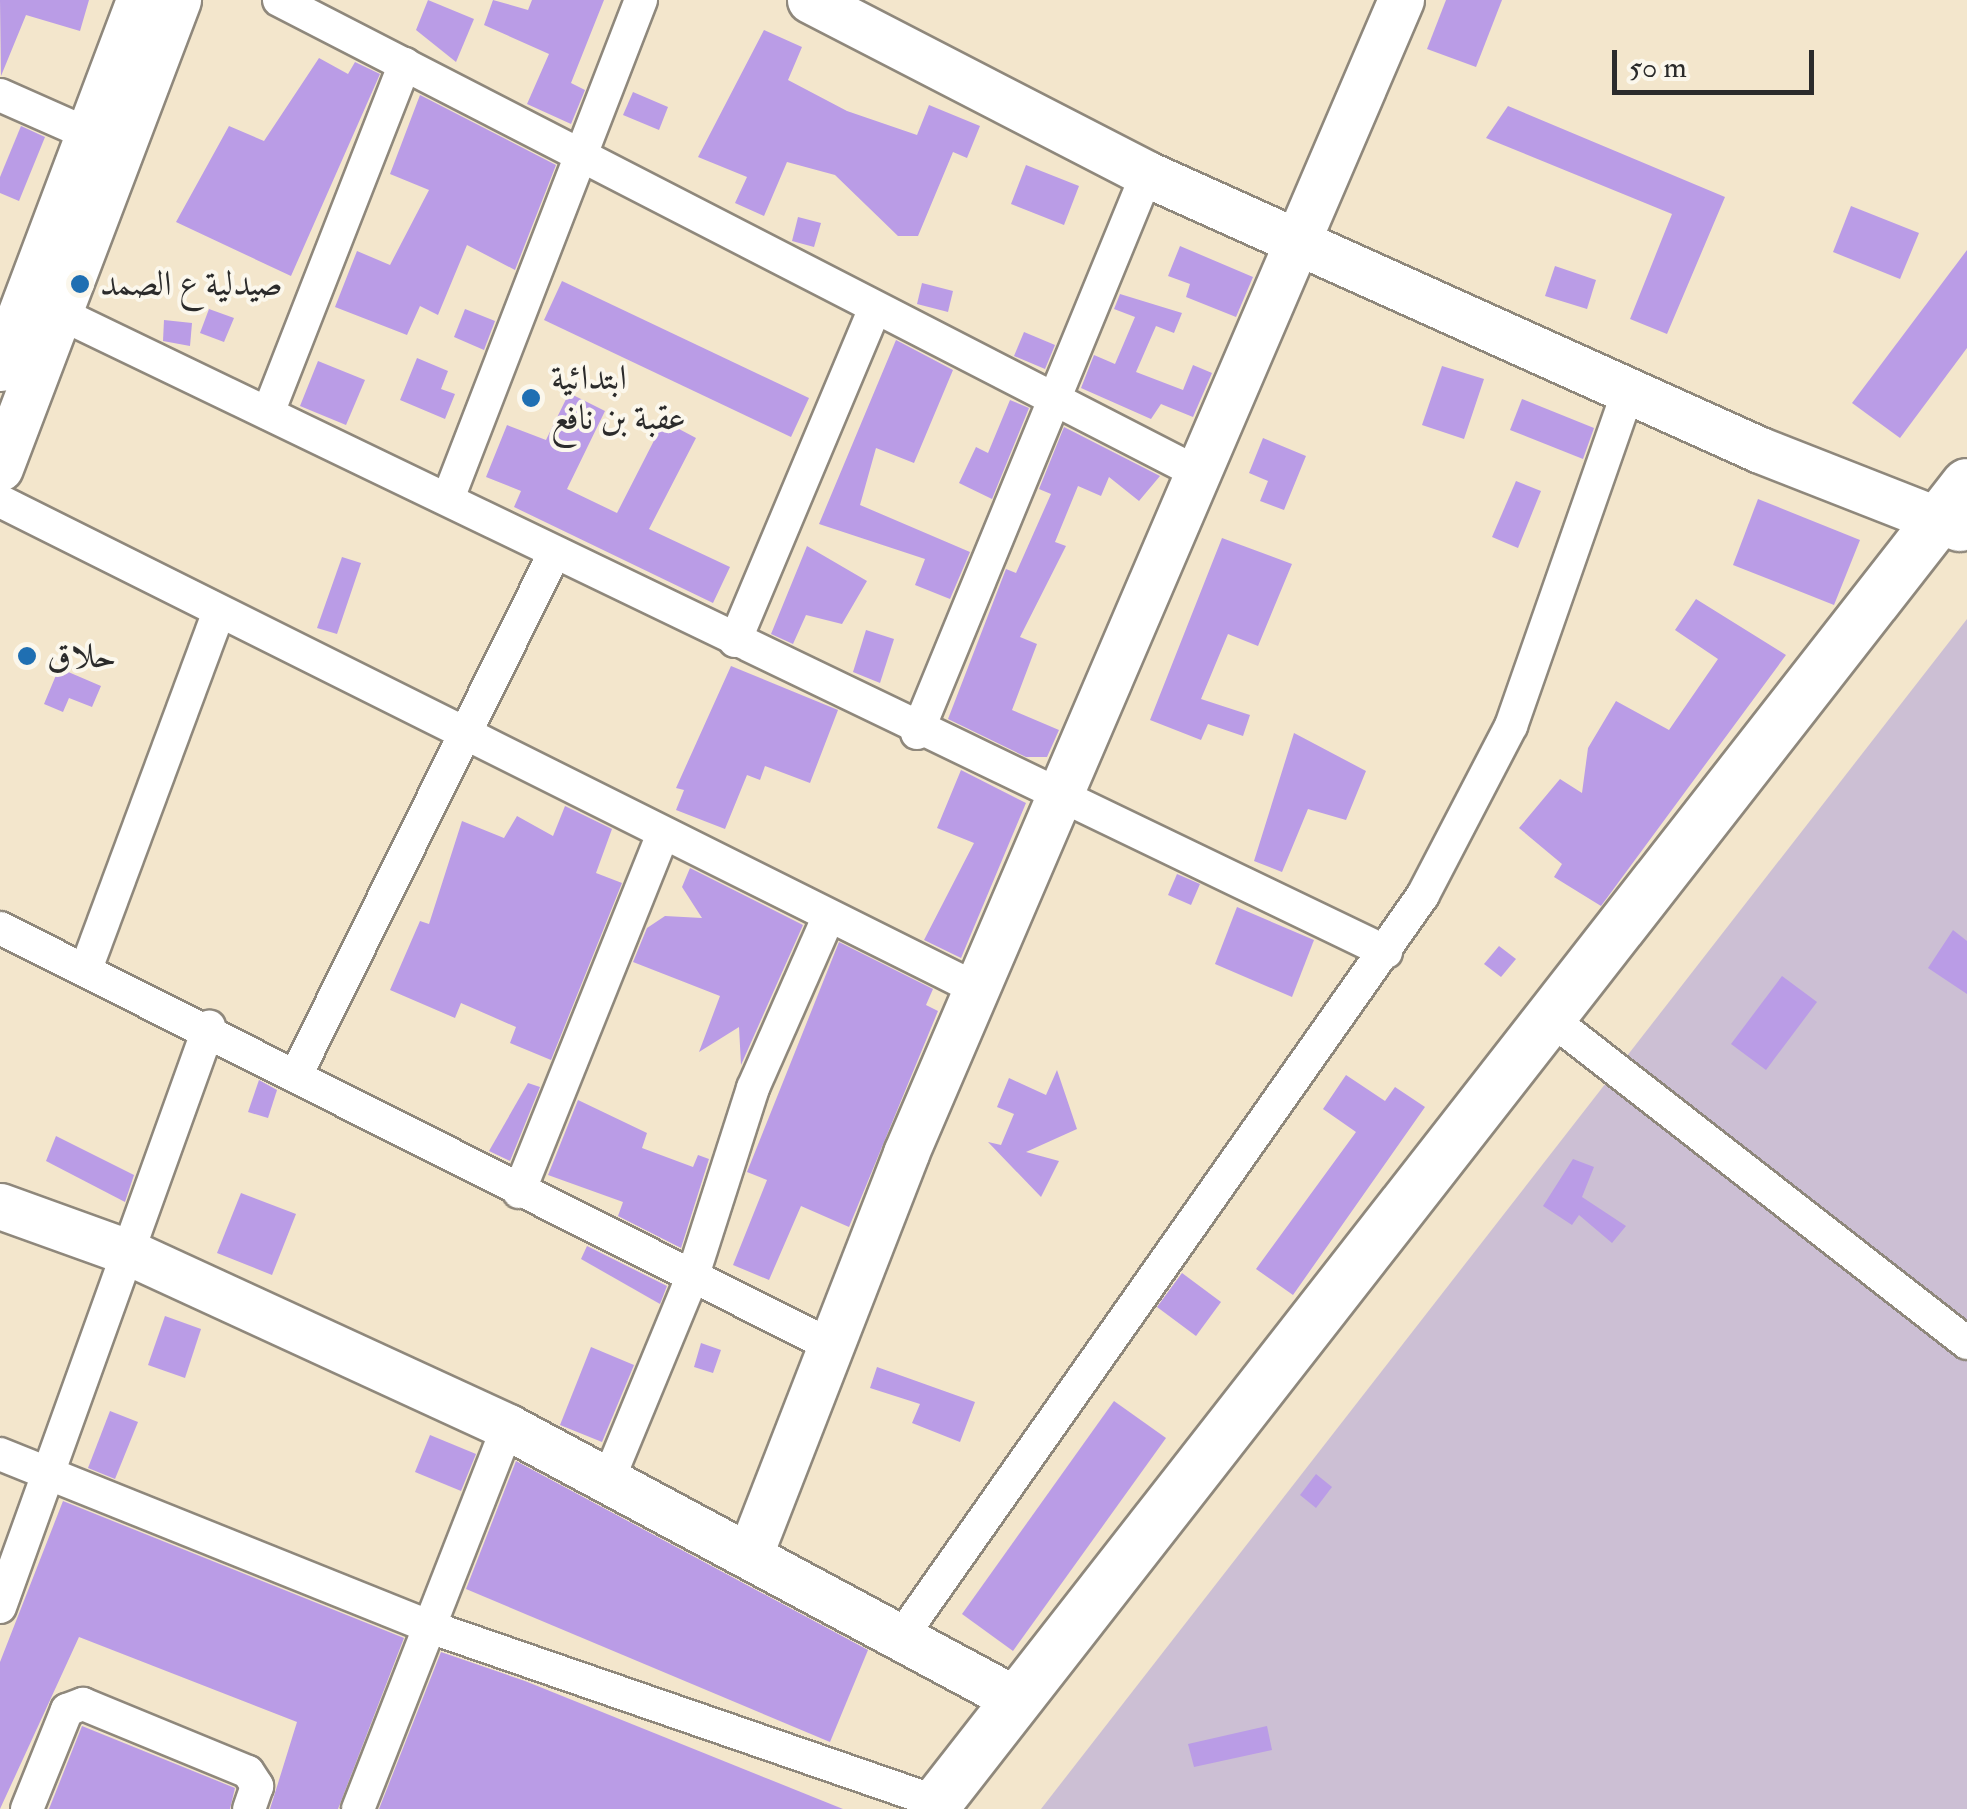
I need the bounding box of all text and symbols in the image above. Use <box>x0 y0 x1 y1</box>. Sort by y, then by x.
scale bar <box>1617 30 1820 92</box>
text: 50 m <box>1629 49 1687 86</box>
place label: صيدلية ع الصمد <box>100 263 283 305</box>
marker: صيدلية ع الصمد <box>69 273 91 295</box>
place label: ابتدائية عقبة بن نافع <box>551 357 686 439</box>
marker: ابتدائية عقبة بن نافع <box>520 387 542 409</box>
place label: حلاق <box>47 635 116 677</box>
marker: حلاق <box>16 645 38 667</box>

